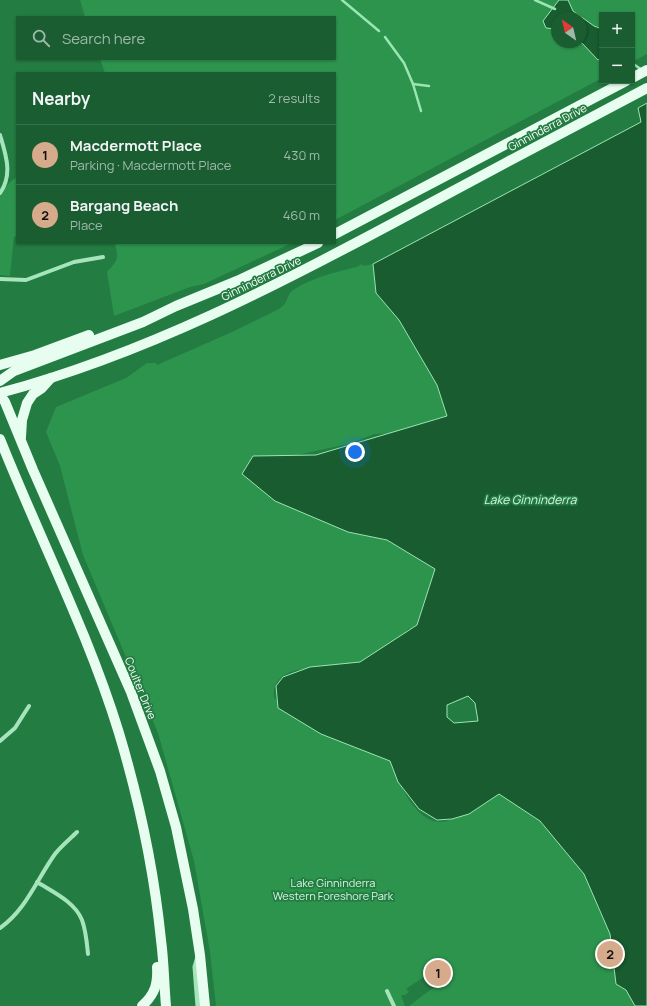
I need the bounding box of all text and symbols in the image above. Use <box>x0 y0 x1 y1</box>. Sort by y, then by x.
north arrow <box>551 12 587 48</box>
map controls <box>599 12 635 84</box>
button: + <box>599 12 635 48</box>
search box <box>16 16 336 60</box>
icon: search <box>30 27 52 49</box>
text: Search here <box>62 28 145 49</box>
button: − <box>599 48 635 84</box>
text: Nearby <box>32 87 90 110</box>
text: 2 results <box>268 89 320 107</box>
street label: Ginninderra Drive <box>505 100 589 154</box>
text: Macdermott Place <box>70 135 202 156</box>
text: 1 <box>42 146 48 164</box>
text: 430 m <box>284 146 320 164</box>
text: Parking · Macdermott Place <box>70 156 231 174</box>
text: Bargang Beach <box>70 195 178 216</box>
text: 2 <box>41 206 49 224</box>
text: 460 m <box>283 206 320 224</box>
text: Place <box>70 216 103 234</box>
street label: Ginninderra Drive <box>219 252 304 304</box>
your location <box>345 442 365 462</box>
water label: Lake Ginninderra <box>484 491 578 508</box>
street label: Coulter Drive <box>122 655 161 722</box>
park label: Lake Ginninderra Western Foreshore Park <box>273 875 394 903</box>
pin: 2 <box>597 939 623 969</box>
pin: 1 <box>425 958 451 988</box>

